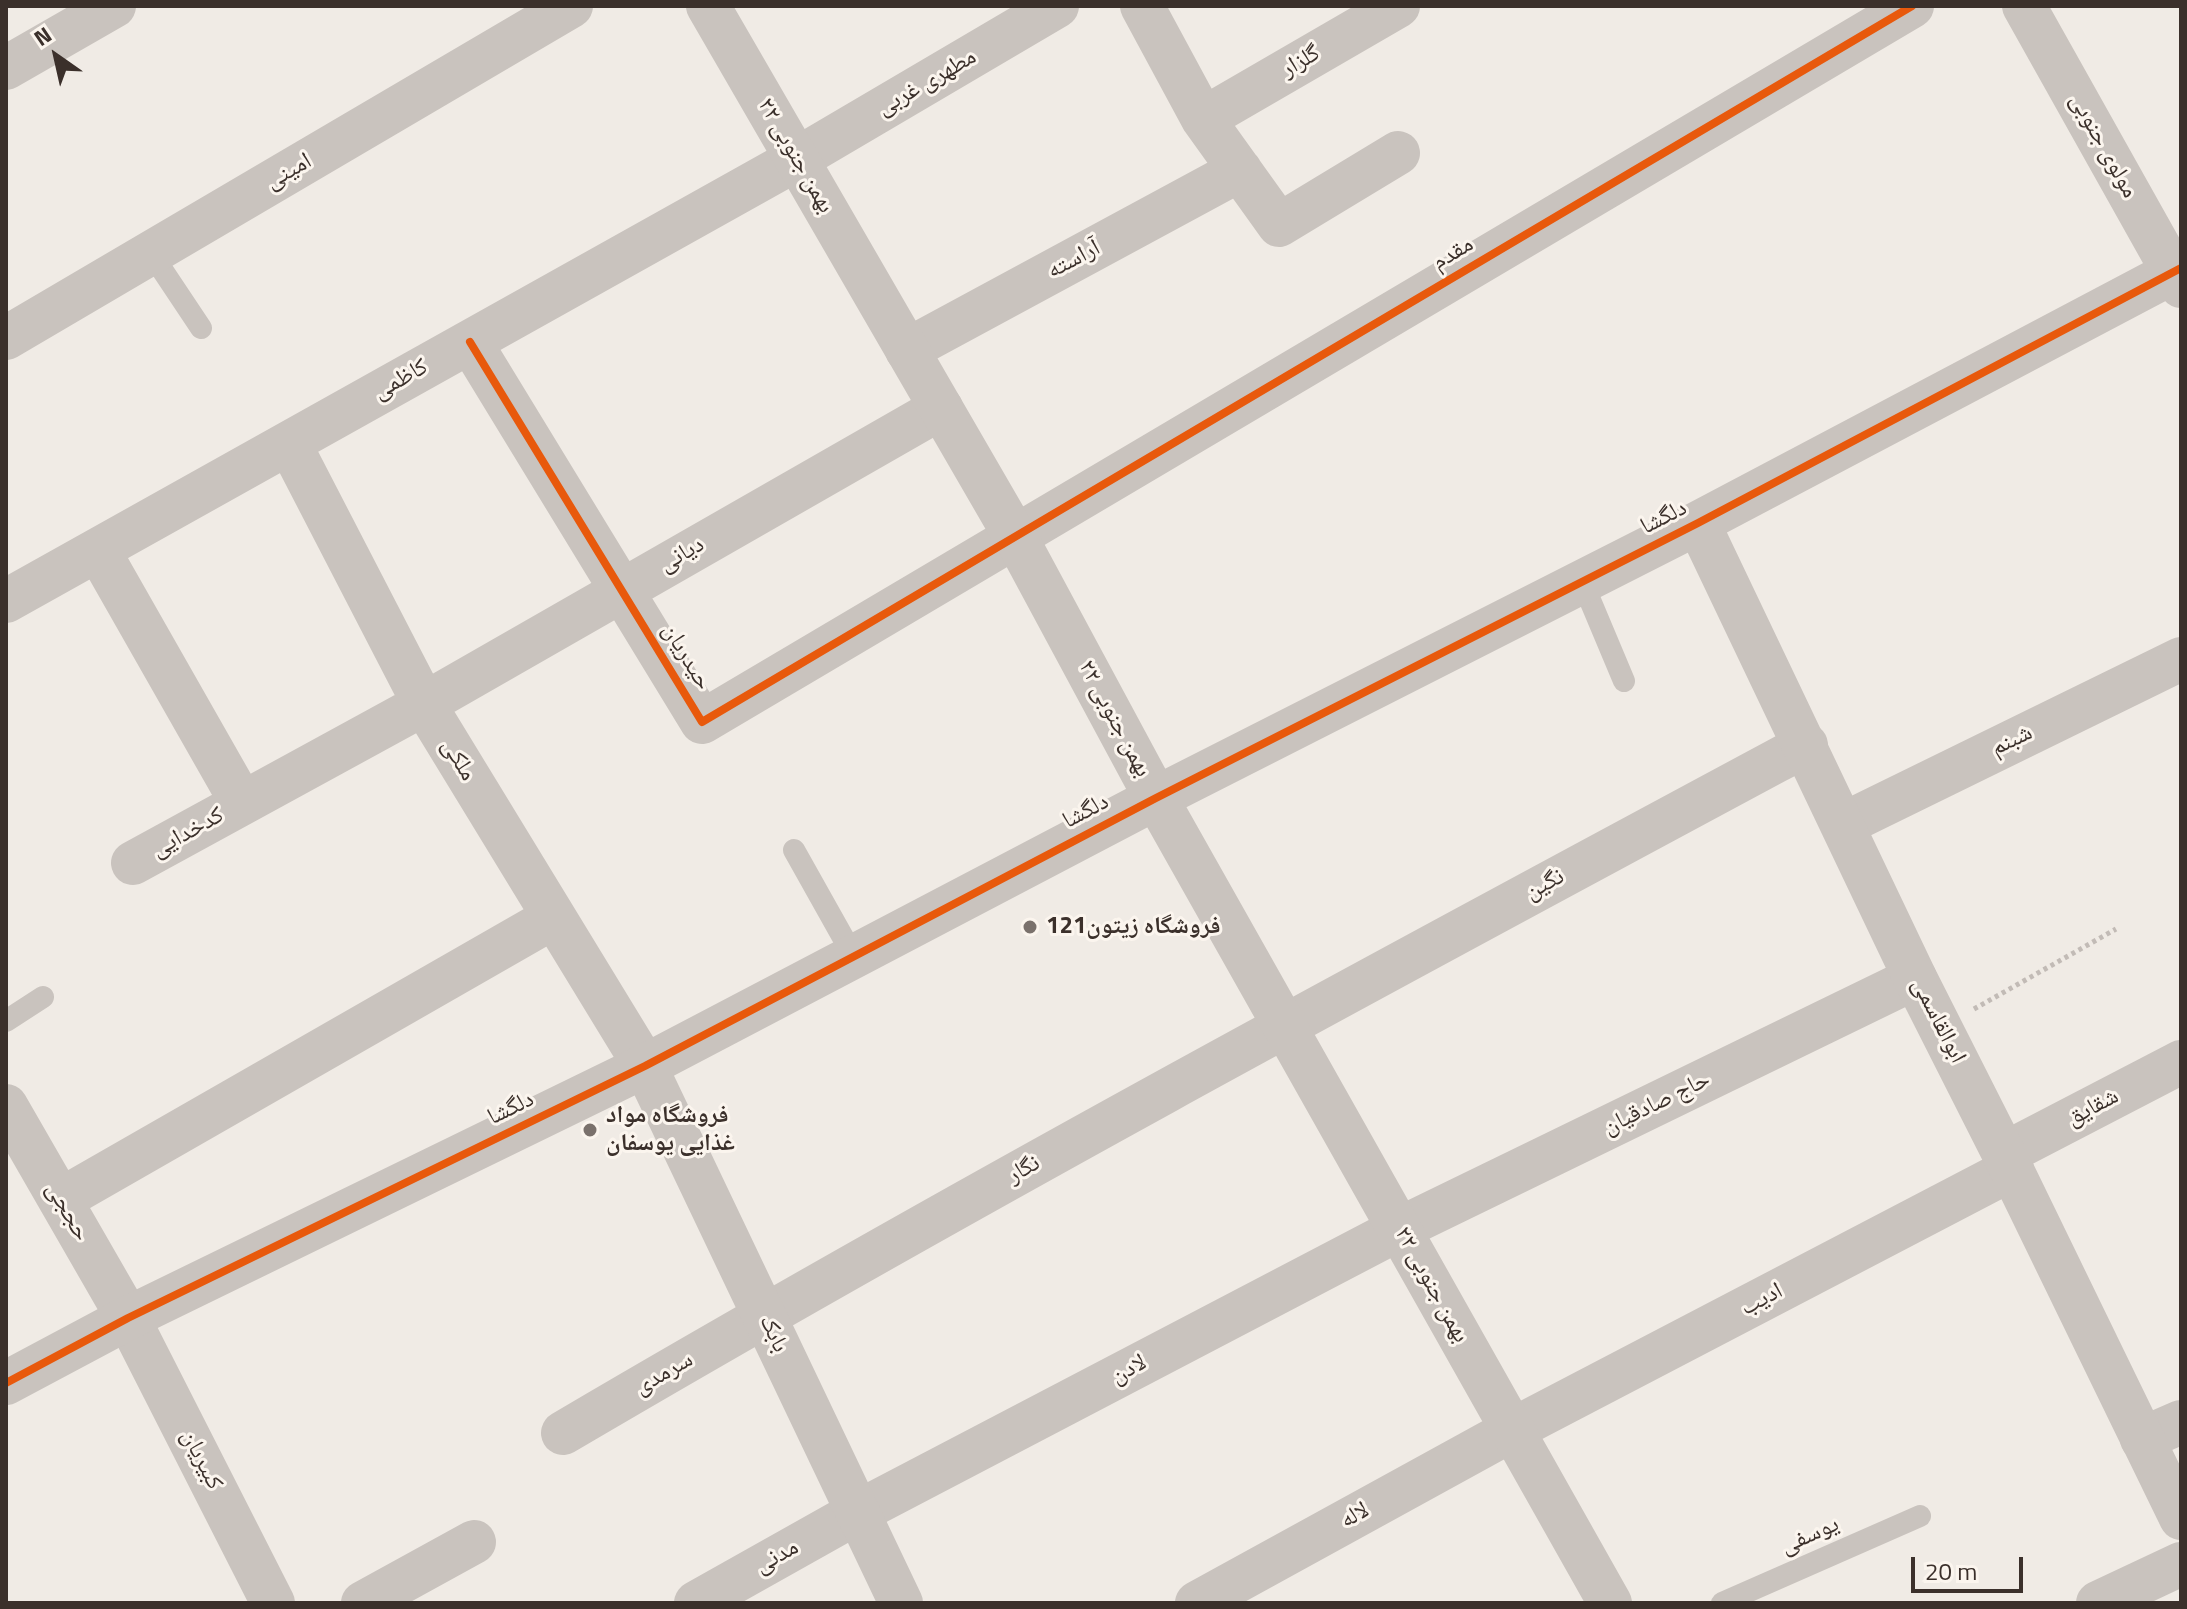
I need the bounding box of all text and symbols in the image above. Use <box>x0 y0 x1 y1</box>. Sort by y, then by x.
north arrow <box>16 16 96 96</box>
text: N <box>27 18 58 54</box>
street label: گلزار <box>1276 39 1326 85</box>
street label: مطهری غربی <box>872 43 982 123</box>
street label: مولوی جنوبی <box>2062 89 2144 203</box>
street label: ۲۲ بهمن جنوبی <box>750 93 840 219</box>
street label: امینی <box>261 147 317 197</box>
street label: مقدم <box>1427 230 1479 278</box>
street label: آراسته <box>1043 234 1105 286</box>
street label: کاظمی <box>369 353 433 407</box>
street label: دلگشا <box>1636 494 1692 542</box>
street label: دیانی <box>654 531 710 579</box>
street label: حیدریان <box>655 618 717 696</box>
street label: ۲۲ بهمن جنوبی <box>1071 656 1157 782</box>
street label: شبنم <box>1987 719 2037 763</box>
street label: ملکی <box>434 734 482 786</box>
street label: دلگشا <box>1058 788 1114 836</box>
street label: کدخدایی <box>147 801 229 865</box>
street label: نگین <box>1520 863 1570 907</box>
place label: فروشگاه زیتون121 <box>1046 913 1221 941</box>
marker: فروشگاه زیتون121 <box>1021 918 1039 936</box>
street label: ابوالقاسمی <box>1904 974 1972 1068</box>
street label: حاج صادقیان <box>1599 1066 1715 1142</box>
street label: شقایق <box>2062 1082 2124 1134</box>
street label: دلگشا <box>483 1086 539 1132</box>
place label: فروشگاه مواد غذایی یوسفان <box>606 1102 735 1158</box>
marker: فروشگاه مواد غذایی یوسفان <box>581 1121 599 1139</box>
street label: نگار <box>1003 1149 1045 1191</box>
street label: حججی <box>39 1177 95 1247</box>
street label: ۲۲ بهمن جنوبی <box>1387 1222 1475 1348</box>
street label: ادیب <box>1736 1277 1788 1323</box>
street label: بابک <box>752 1311 794 1357</box>
street label: سرمدی <box>630 1346 698 1402</box>
street label: لادن <box>1106 1349 1152 1391</box>
street label: کبیریان <box>174 1425 228 1495</box>
street label: لاله <box>1336 1497 1374 1535</box>
street label: یوسفی <box>1776 1510 1844 1562</box>
street label: مدنی <box>750 1533 804 1581</box>
scale bar <box>1915 1541 2027 1591</box>
text: 20 m <box>1925 1553 1977 1589</box>

